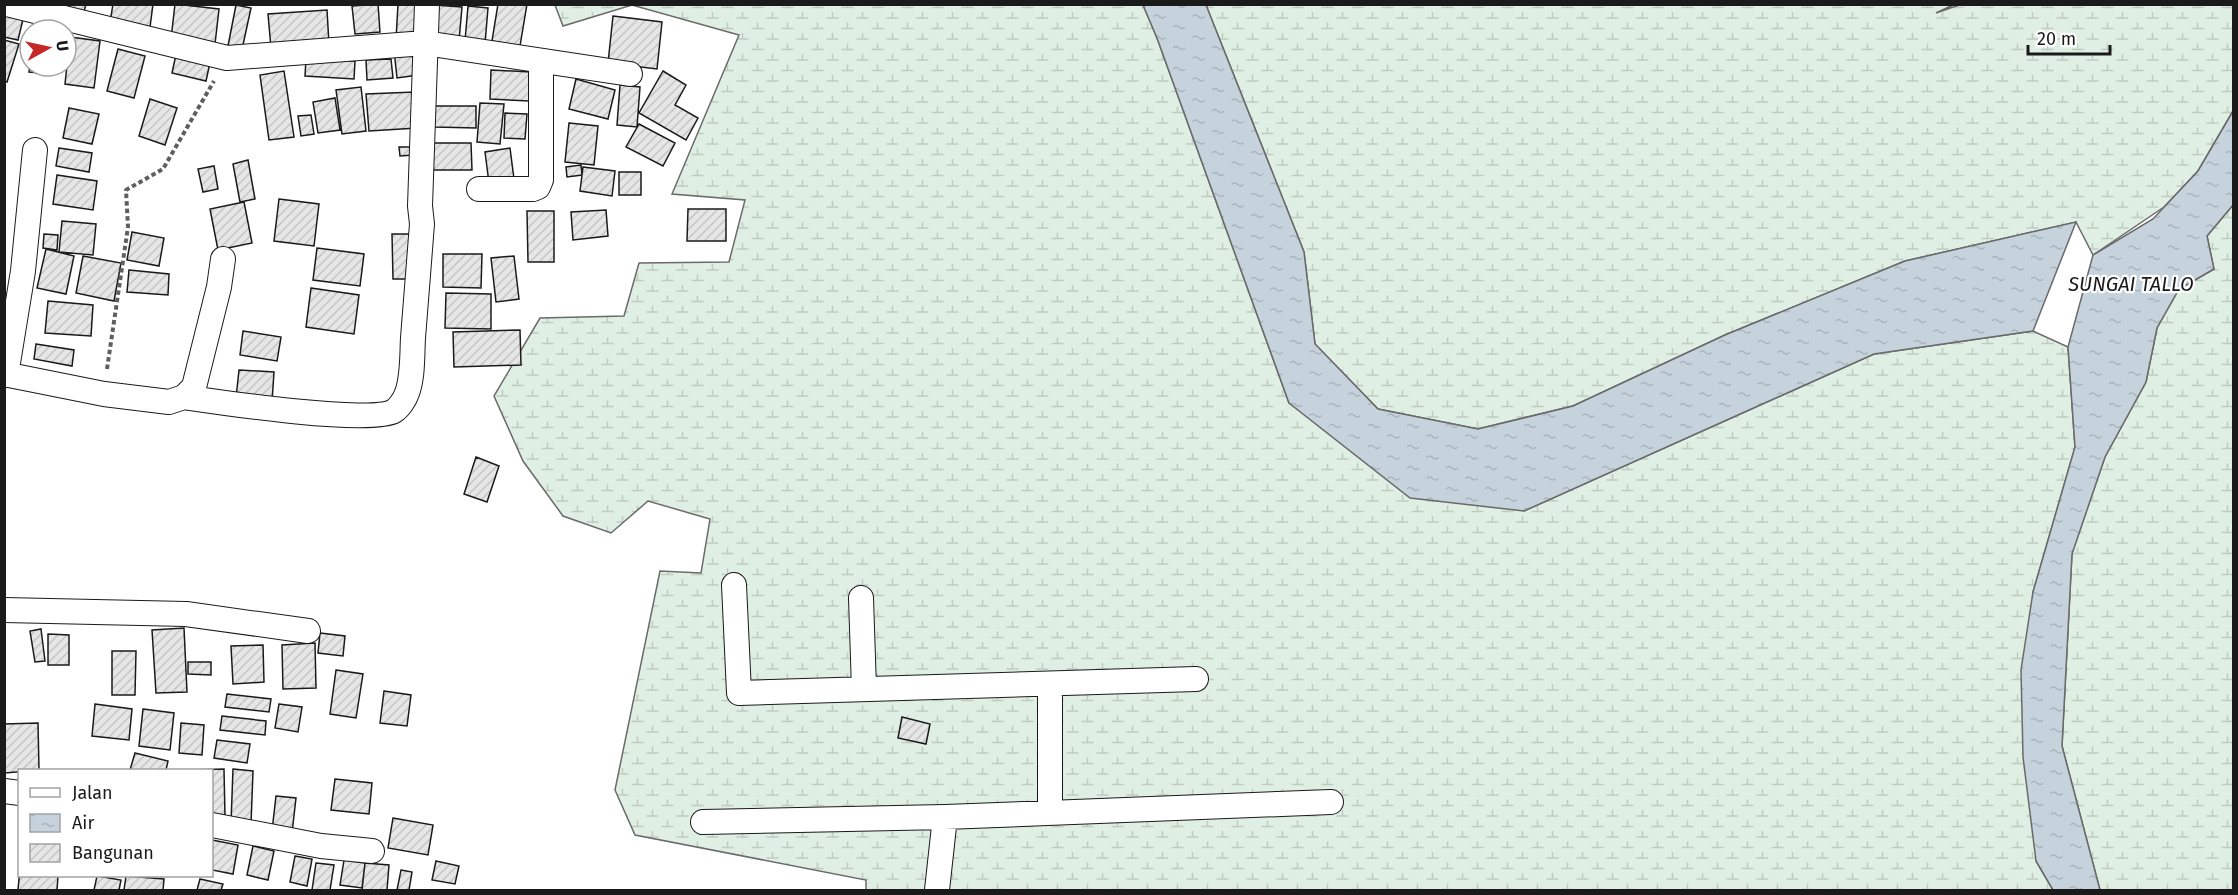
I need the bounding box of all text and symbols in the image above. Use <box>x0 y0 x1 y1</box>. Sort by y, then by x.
north arrow <box>18 18 78 78</box>
scale bar <box>2028 18 2110 56</box>
text: 20 m <box>2037 28 2076 50</box>
text: U <box>52 39 72 52</box>
water label: SUNGAI TALLO <box>2067 272 2194 296</box>
legend <box>18 769 213 877</box>
text: Jalan <box>72 782 113 804</box>
text: Air <box>72 812 94 834</box>
text: Bangunan <box>72 842 154 864</box>

